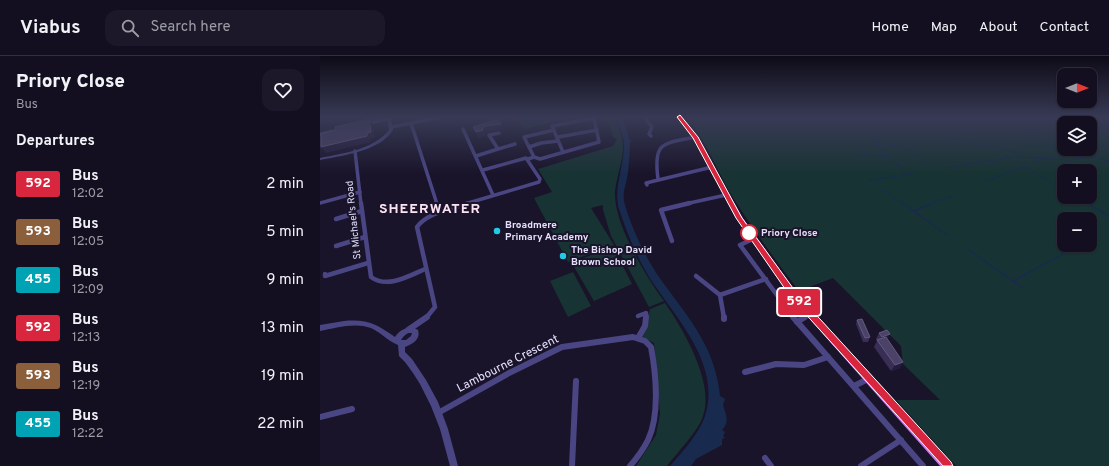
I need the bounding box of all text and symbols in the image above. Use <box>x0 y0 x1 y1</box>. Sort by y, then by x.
search box <box>105 10 385 46</box>
text: Viabus <box>20 16 81 40</box>
icon: search <box>119 17 141 39</box>
text: Search here <box>151 18 231 37</box>
text: Home <box>872 19 909 36</box>
text: Map <box>931 19 957 36</box>
text: About <box>979 19 1018 36</box>
text: Contact <box>1040 19 1089 36</box>
north arrow <box>1057 68 1097 108</box>
map controls <box>1057 68 1097 252</box>
button: heart <box>262 69 304 111</box>
text: Priory Close <box>16 70 125 94</box>
text: Bus <box>16 97 38 113</box>
button: layers <box>1057 116 1097 156</box>
text: Departures <box>16 132 95 151</box>
button: + <box>1057 164 1097 204</box>
text: Bus <box>72 167 99 186</box>
text: 592 <box>25 175 51 192</box>
text: 2 min <box>266 175 304 194</box>
street label: St Michael's Road <box>343 180 365 260</box>
text: 12:02 <box>72 186 104 202</box>
district label: SHEERWATER <box>379 201 481 218</box>
button: − <box>1057 212 1097 252</box>
text: Bus <box>72 215 99 234</box>
place label: Broadmere Primary Academy <box>505 219 589 244</box>
text: 593 <box>25 223 51 240</box>
text: 5 min <box>266 223 304 242</box>
marker: Priory Close <box>740 224 758 242</box>
marker: Broadmere Primary Academy <box>492 226 502 236</box>
place label: Priory Close <box>761 227 818 240</box>
text: 12:05 <box>72 234 104 250</box>
place label: The Bishop David Brown School <box>571 244 652 269</box>
marker: The Bishop David Brown School <box>558 251 568 261</box>
text: Bus <box>72 263 99 282</box>
text: 455 <box>25 271 51 288</box>
text: 9 min <box>267 271 304 290</box>
text: 12:09 <box>72 282 104 298</box>
line badge: 592 <box>776 289 822 315</box>
text: 592 <box>786 293 812 310</box>
text: Bus <box>72 311 99 330</box>
text: 592 <box>25 319 51 336</box>
text: 13 min <box>261 319 304 338</box>
text: 12:13 <box>72 330 100 346</box>
street label: Lambourne Crescent <box>454 331 562 397</box>
text: Bus <box>72 359 99 378</box>
text: 593 <box>25 367 51 384</box>
text: 19 min <box>261 367 304 386</box>
text: 12:19 <box>72 378 100 394</box>
text: Bus <box>72 407 99 426</box>
text: 455 <box>25 415 51 432</box>
text: 22 min <box>257 415 304 434</box>
text: 12:22 <box>72 426 104 442</box>

